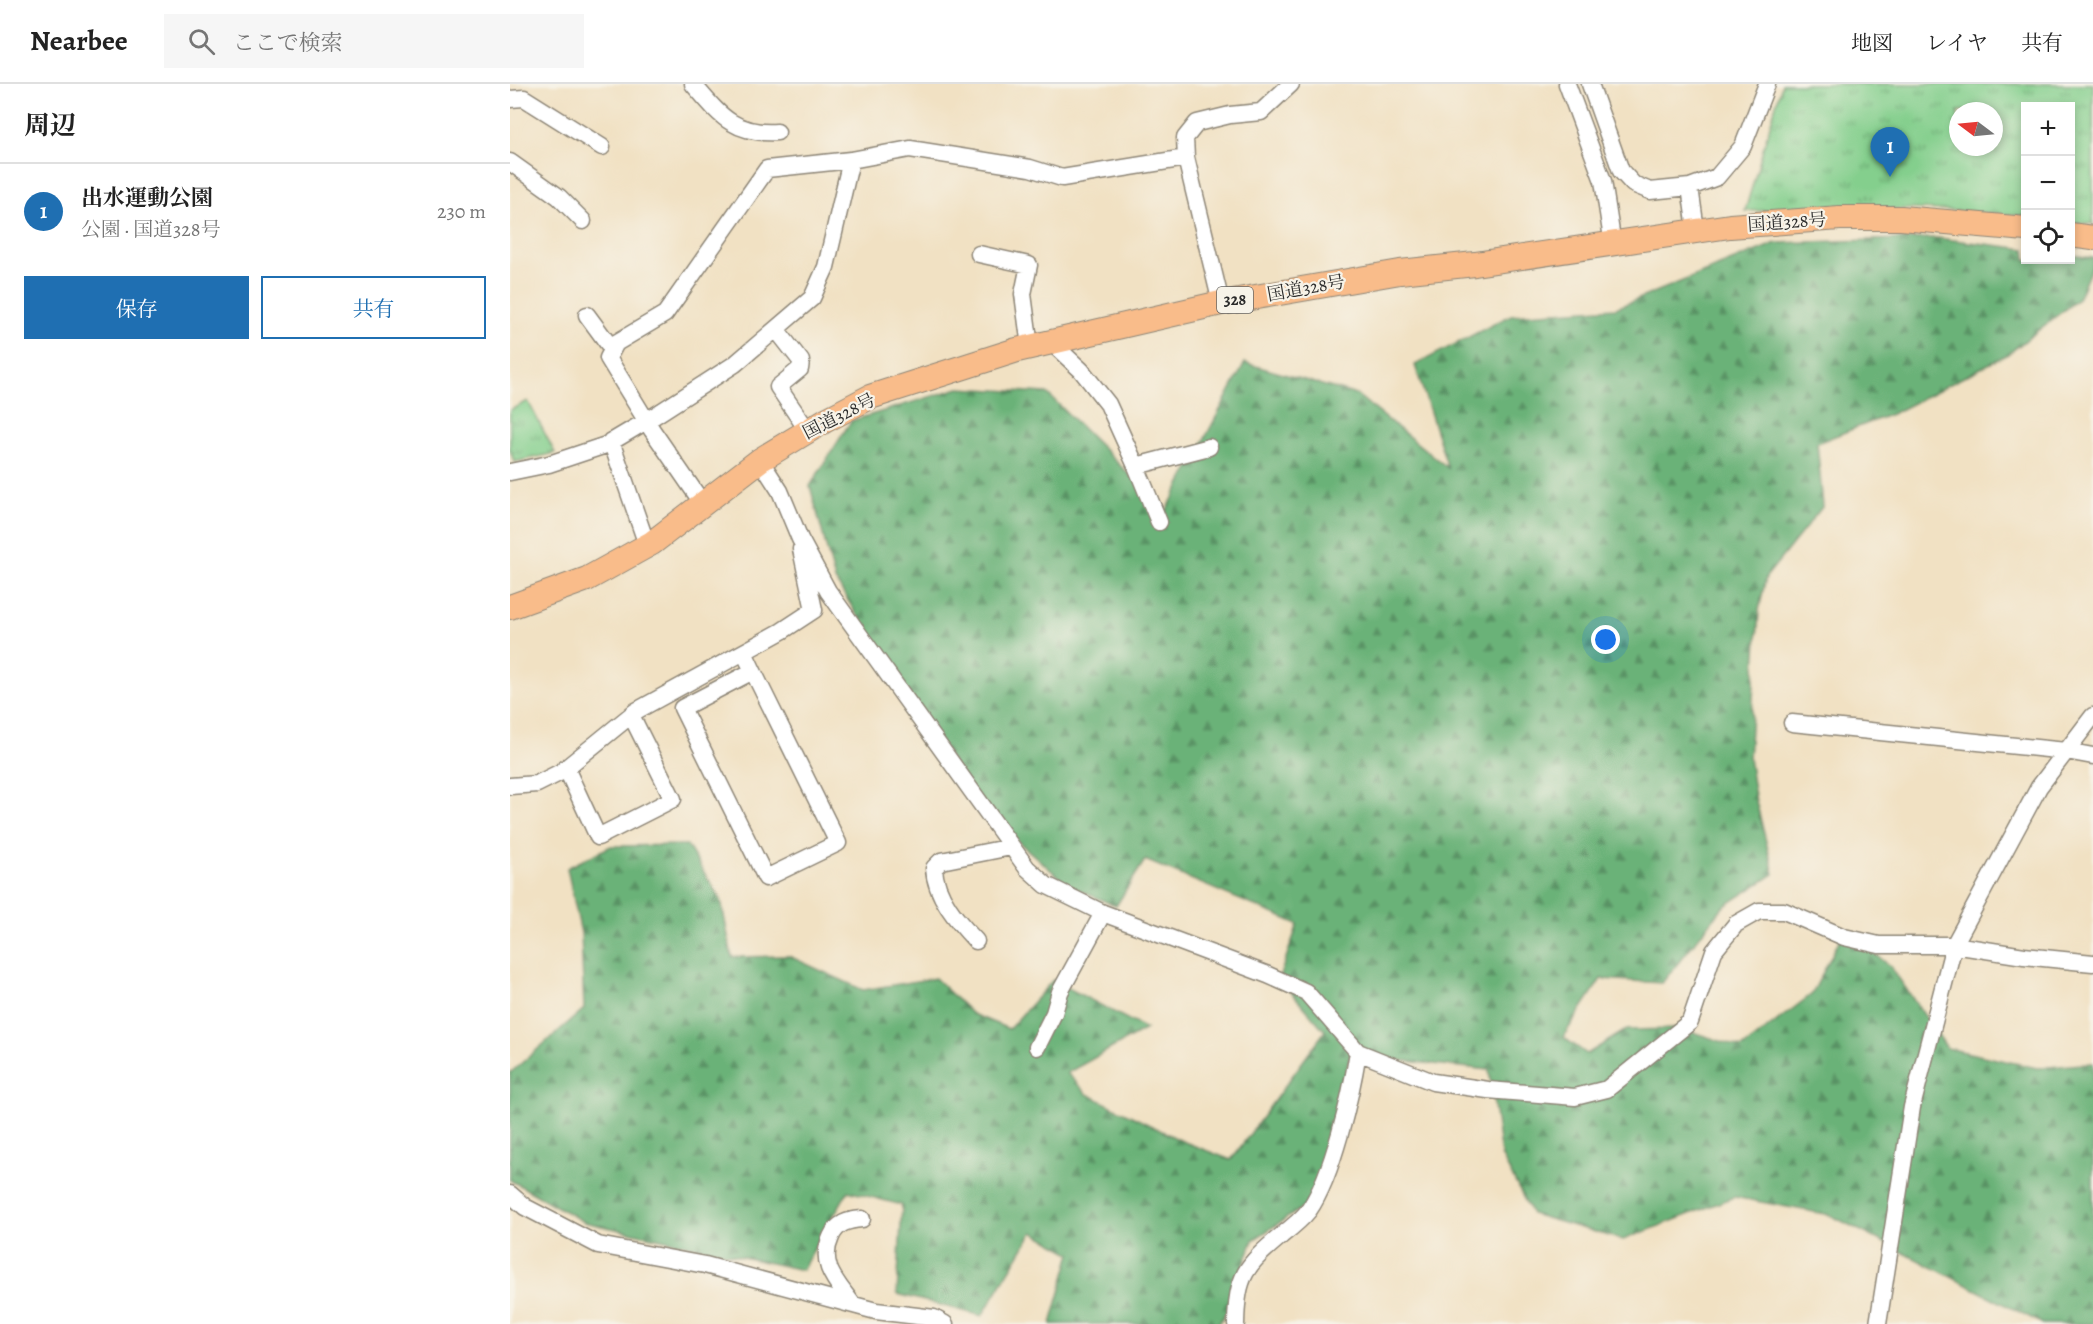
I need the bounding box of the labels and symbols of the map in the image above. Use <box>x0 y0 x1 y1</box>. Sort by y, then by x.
north arrow <box>1949 102 2003 156</box>
pin: 1 <box>1870 128 1910 177</box>
street label: 国道328号 <box>1747 207 1827 237</box>
street label: 国道328号 <box>1265 269 1347 307</box>
road number: 328 <box>1217 287 1253 313</box>
street label: 国道328号 <box>798 387 880 445</box>
your location <box>1591 625 1620 654</box>

